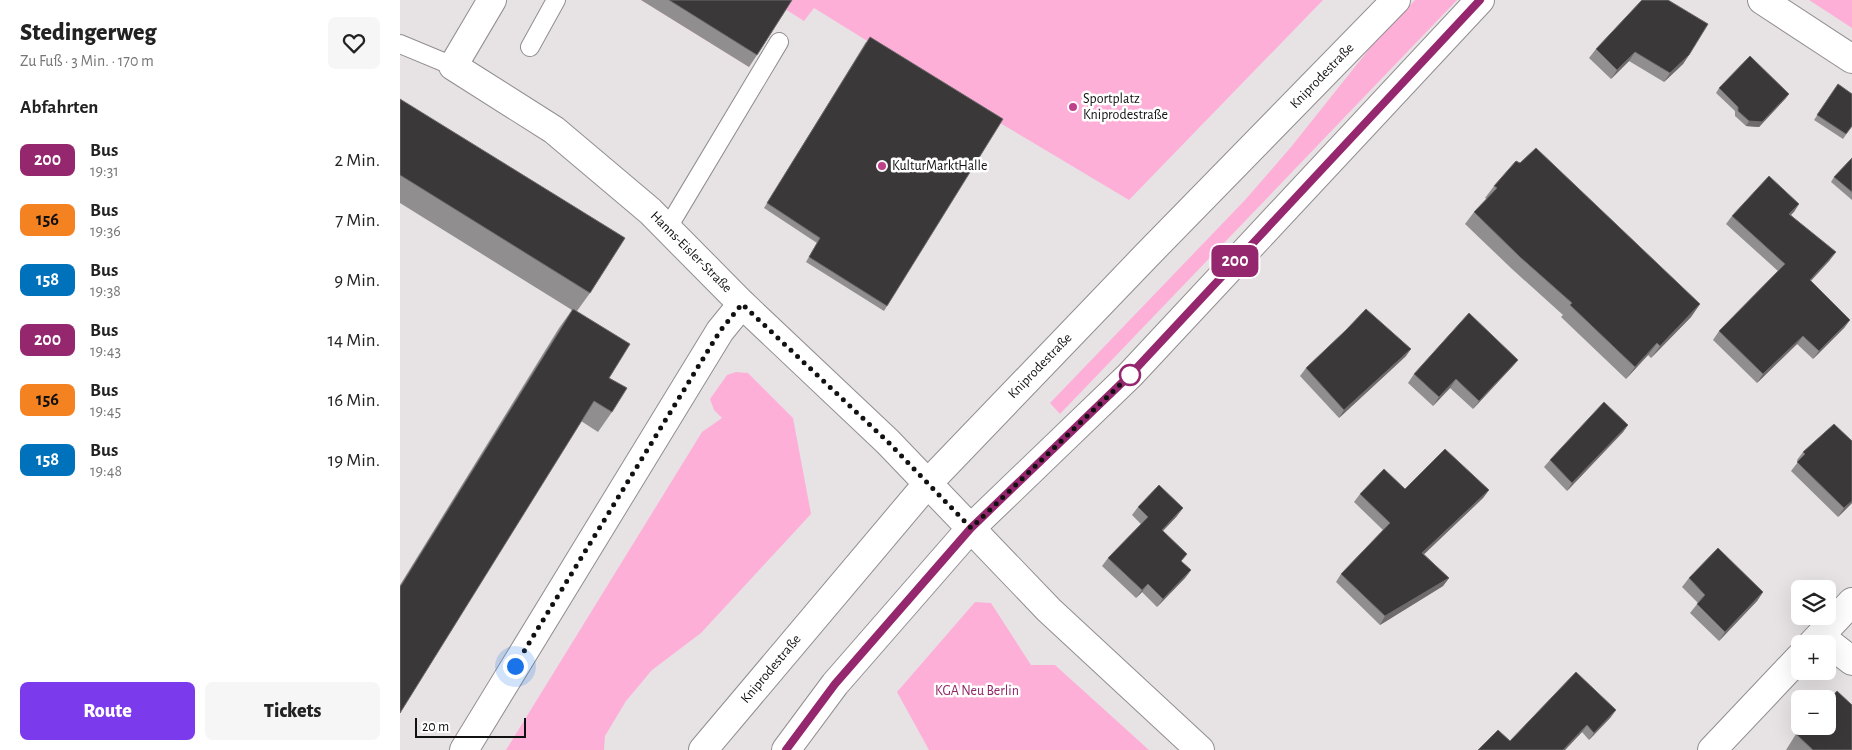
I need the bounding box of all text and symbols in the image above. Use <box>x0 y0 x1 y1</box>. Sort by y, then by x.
button: heart <box>328 17 380 69</box>
text: Stedingerweg <box>20 21 156 45</box>
street label: Kniprodestraße <box>1287 41 1357 111</box>
text: Zu Fuß · 3 Min. · 170 m <box>20 53 154 69</box>
place label: Sportplatz Kniprodestraße <box>1083 92 1168 122</box>
text: Abfahrten <box>20 98 98 117</box>
marker: Sportplatz Kniprodestraße <box>1067 101 1079 113</box>
text: Bus <box>90 141 118 160</box>
text: 200 <box>34 151 61 169</box>
text: 2 Min. <box>334 151 380 170</box>
place label: KulturMarktHalle <box>892 159 988 173</box>
marker: KulturMarktHalle <box>876 160 888 172</box>
text: 19:31 <box>90 163 119 179</box>
text: Bus <box>90 201 118 220</box>
street label: Hanns-Eisler-Straße <box>648 209 734 295</box>
text: 156 <box>36 211 59 229</box>
text: 7 Min. <box>335 211 380 230</box>
text: 19:36 <box>90 223 121 239</box>
line badge: 200 <box>1206 245 1264 277</box>
text: 200 <box>1221 252 1249 270</box>
text: Bus <box>90 261 118 280</box>
text: 158 <box>36 271 59 289</box>
text: 9 Min. <box>334 271 380 290</box>
text: 19:38 <box>90 283 121 299</box>
text: Bus <box>90 321 118 340</box>
text: 200 <box>34 331 61 349</box>
text: 14 Min. <box>327 331 380 350</box>
street label: Kniprodestraße <box>1005 331 1075 401</box>
text: 19:43 <box>90 343 121 359</box>
unlabelled marker <box>1119 364 1141 386</box>
text: Bus <box>90 381 118 400</box>
text: 156 <box>36 391 59 409</box>
text: 16 Min. <box>328 391 380 410</box>
text: 19:45 <box>90 403 121 419</box>
text: Bus <box>90 441 118 460</box>
text: 158 <box>36 451 59 469</box>
text: 19 Min. <box>328 451 380 470</box>
text: 19:48 <box>90 463 122 479</box>
map controls <box>1791 580 1836 735</box>
button: layers <box>1791 580 1836 625</box>
street label: Kniprodestraße <box>738 632 804 706</box>
button: + <box>1791 635 1836 680</box>
your location <box>503 654 528 679</box>
button: Route <box>20 682 195 740</box>
button: Tickets <box>205 682 380 740</box>
park label: KGA Neu Berlin <box>935 684 1019 698</box>
button: − <box>1791 690 1836 735</box>
scale bar <box>415 715 526 738</box>
text: 20 m <box>422 720 449 734</box>

